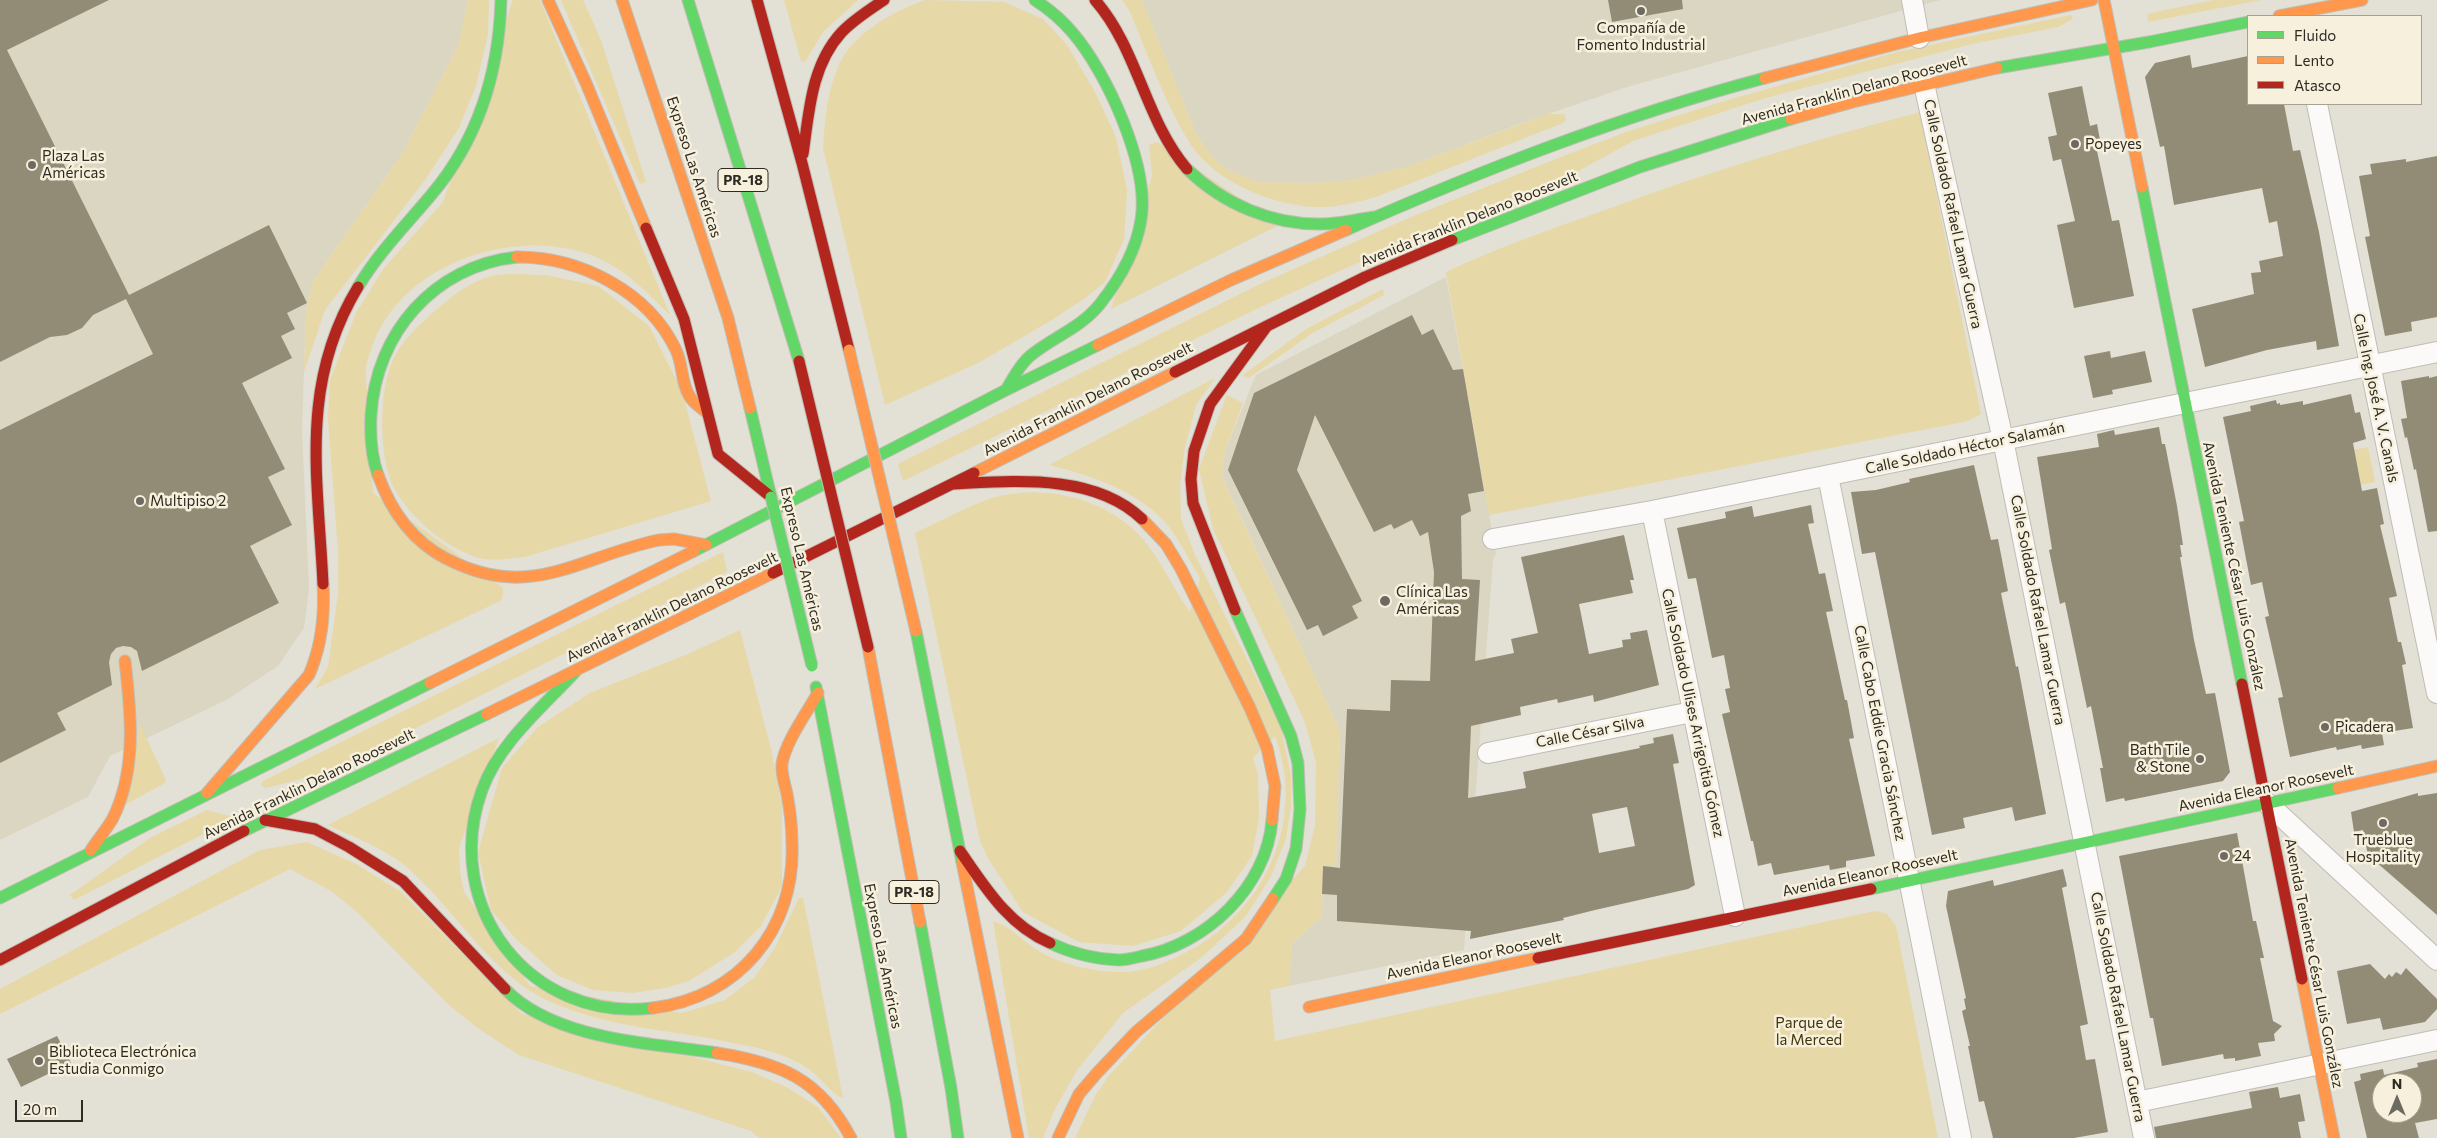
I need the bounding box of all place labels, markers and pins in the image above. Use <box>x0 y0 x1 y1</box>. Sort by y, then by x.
marker: Compañía de Fomento Industrial <box>1635 5 1647 17</box>
place label: Compañía de Fomento Industrial <box>1577 19 1705 54</box>
place label: Popeyes <box>2085 135 2142 153</box>
marker: Popeyes <box>2069 138 2081 150</box>
place label: Plaza Las Américas <box>42 147 105 182</box>
marker: Plaza Las Américas <box>26 159 38 171</box>
place label: Multipiso 2 <box>150 492 226 510</box>
marker: Multipiso 2 <box>134 495 146 507</box>
place label: Clínica Las Américas <box>1396 583 1468 618</box>
marker: Clínica Las Américas <box>1378 594 1392 608</box>
place label: Picadera <box>2335 718 2394 736</box>
marker: Picadera <box>2319 721 2331 733</box>
place label: Bath Tile & Stone <box>2130 741 2190 776</box>
marker: Bath Tile & Stone <box>2194 753 2206 765</box>
marker: Trueblue Hospitality <box>2377 817 2389 829</box>
place label: Trueblue Hospitality <box>2345 831 2421 866</box>
place label: 24 <box>2234 847 2251 865</box>
marker: 24 <box>2218 850 2230 862</box>
place label: Biblioteca Electrónica Estudia Conmigo <box>49 1043 197 1078</box>
marker: Biblioteca Electrónica Estudia Conmigo <box>33 1055 45 1067</box>

